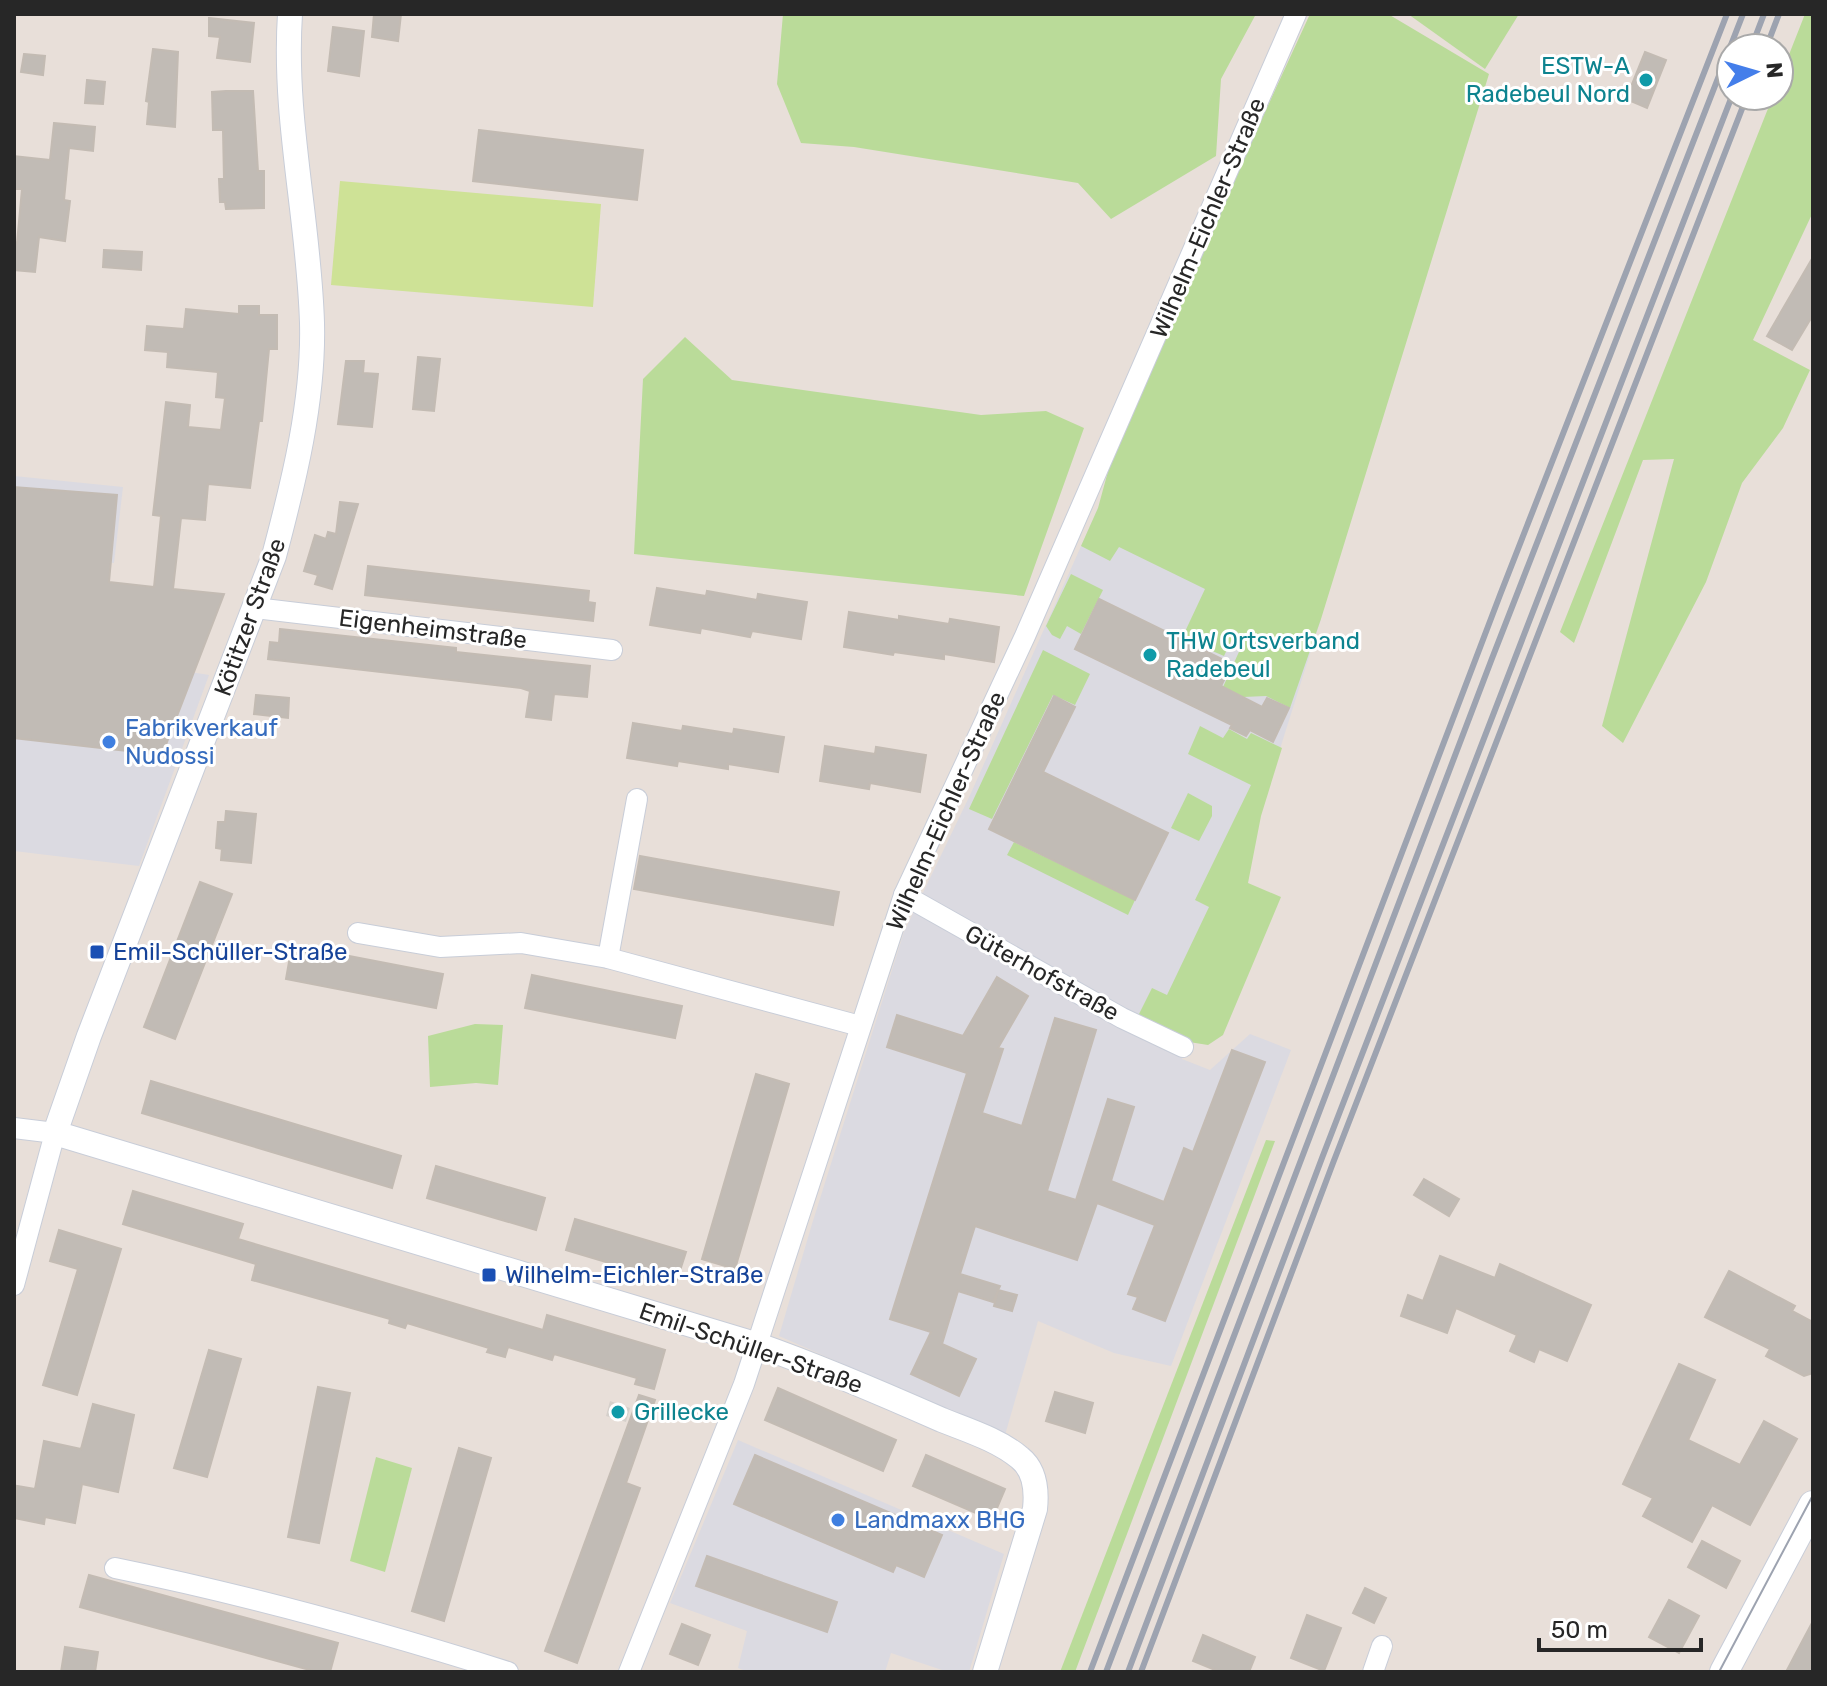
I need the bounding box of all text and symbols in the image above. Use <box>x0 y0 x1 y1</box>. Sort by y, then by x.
north arrow <box>1715 32 1795 112</box>
place label: ESTW-A Radebeul Nord <box>1466 52 1630 108</box>
text: N <box>1760 61 1789 79</box>
marker: ESTW-A Radebeul Nord <box>1637 71 1655 89</box>
street label: Wilhelm-Eichler-Straße <box>1145 94 1271 342</box>
street label: Kötitzer Straße <box>208 534 292 700</box>
street label: Eigenheimstraße <box>337 604 529 654</box>
place label: THW Ortsverband Radebeul <box>1166 627 1360 683</box>
marker: THW Ortsverband Radebeul <box>1141 646 1159 664</box>
street label: Wilhelm-Eichler-Straße <box>881 687 1011 935</box>
place label: Fabrikverkauf Nudossi <box>125 714 278 770</box>
marker: Fabrikverkauf Nudossi <box>100 733 118 751</box>
street label: Güterhofstraße <box>960 919 1124 1027</box>
place label: Emil-Schüller-Straße <box>113 938 348 966</box>
marker: Emil-Schüller-Straße <box>88 943 106 961</box>
place label: Wilhelm-Eichler-Straße <box>505 1261 763 1289</box>
marker: Wilhelm-Eichler-Straße <box>480 1266 498 1284</box>
street label: Emil-Schüller-Straße <box>636 1297 866 1399</box>
place label: Grillecke <box>634 1398 729 1426</box>
marker: Grillecke <box>609 1403 627 1421</box>
place label: Landmaxx BHG <box>854 1506 1025 1534</box>
marker: Landmaxx BHG <box>829 1511 847 1529</box>
scale bar <box>1539 1602 1701 1652</box>
text: 50 m <box>1551 1616 1608 1644</box>

